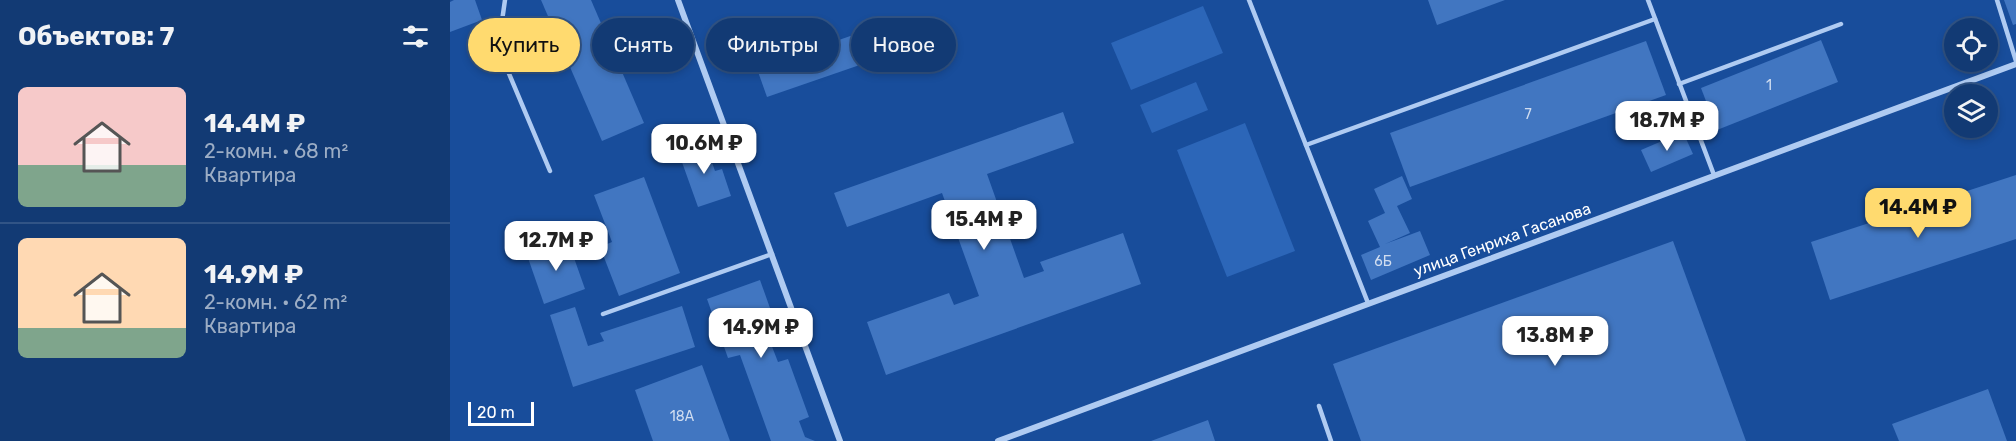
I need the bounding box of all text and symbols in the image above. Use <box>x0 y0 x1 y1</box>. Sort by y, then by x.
chip: Купить <box>468 18 580 72</box>
chip: Снять <box>592 18 694 72</box>
chip: Фильтры <box>706 18 839 72</box>
chip: Новое <box>851 18 956 72</box>
map controls <box>1944 18 1998 138</box>
button: locate <box>1944 18 1998 72</box>
icon: filters <box>399 20 432 53</box>
text: Объектов: 7 <box>18 21 174 52</box>
house number: 1 <box>1766 77 1772 94</box>
button: layers <box>1944 84 1998 138</box>
pin: 18.7M ₽ <box>1612 101 1722 152</box>
house number: 7 <box>1524 106 1532 123</box>
text: 14.4M ₽ <box>204 108 305 139</box>
text: 18.7M ₽ <box>1629 108 1705 132</box>
icon: home <box>66 111 138 183</box>
pin: 10.6M ₽ <box>649 124 759 175</box>
text: 10.6M ₽ <box>665 131 743 155</box>
text: 2-комн. · 68 m² <box>204 139 348 163</box>
text: Квартира <box>204 163 296 187</box>
pin: 14.4M ₽ <box>1863 188 1973 239</box>
text: 14.4M ₽ <box>1879 195 1957 219</box>
street label: улица Генриха Гасанова <box>1411 199 1593 280</box>
pin: 15.4M ₽ <box>929 200 1039 251</box>
text: 15.4M ₽ <box>945 207 1023 231</box>
pin: 12.7M ₽ <box>501 221 611 272</box>
text: 12.7M ₽ <box>519 228 593 252</box>
house number: 6Б <box>1374 253 1392 270</box>
text: 14.9M ₽ <box>204 259 303 290</box>
icon: home <box>66 262 138 334</box>
text: 2-комн. · 62 m² <box>204 290 347 314</box>
pin: 14.9M ₽ <box>706 308 816 359</box>
text: Квартира <box>204 314 296 338</box>
text: 14.9M ₽ <box>723 315 799 339</box>
pin: 13.8M ₽ <box>1500 316 1610 367</box>
text: 13.8M ₽ <box>1516 323 1594 347</box>
scale bar <box>468 399 534 426</box>
text: 20 m <box>477 403 515 422</box>
house number: 18А <box>670 408 695 425</box>

